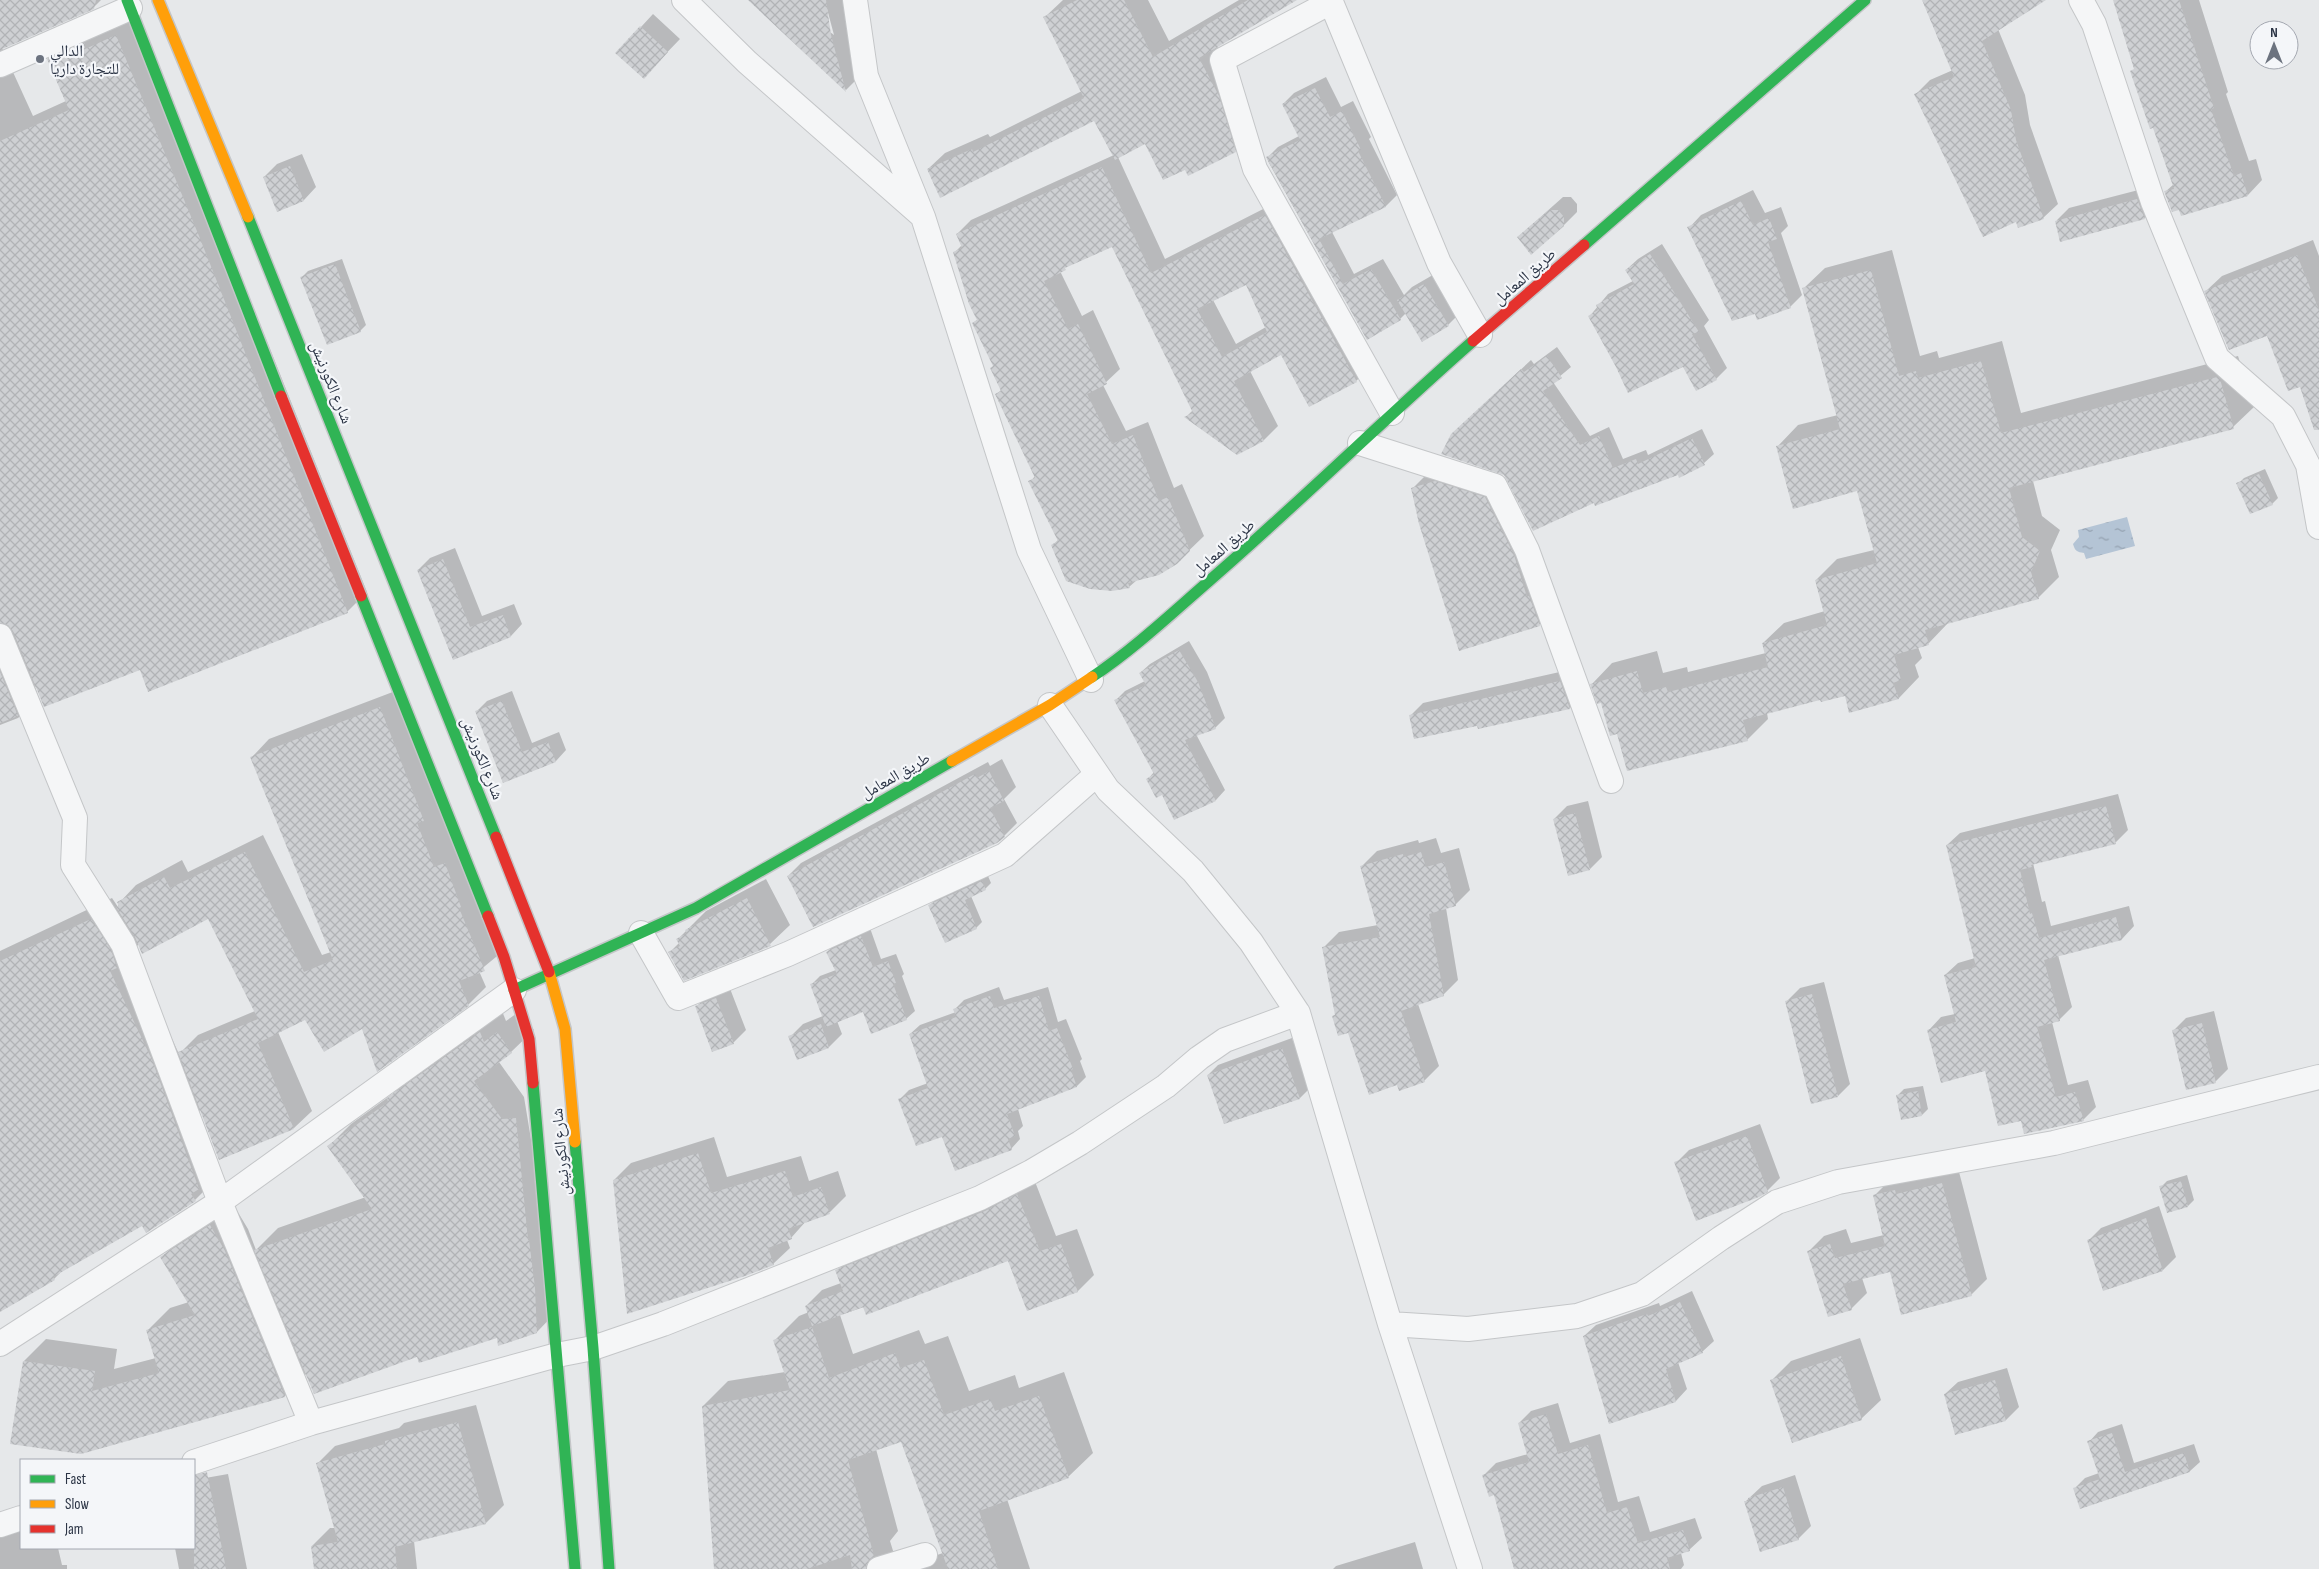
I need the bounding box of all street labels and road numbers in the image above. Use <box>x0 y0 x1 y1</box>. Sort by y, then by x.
street label: طريق المعامل <box>1490 245 1560 309</box>
street label: شارع الكورنيش <box>305 338 356 427</box>
street label: طريق المعامل <box>1189 516 1259 580</box>
street label: شارع الكورنيش <box>456 714 507 803</box>
street label: طريق المعامل <box>858 749 934 804</box>
street label: شارع الكورنيش <box>548 1107 575 1196</box>

